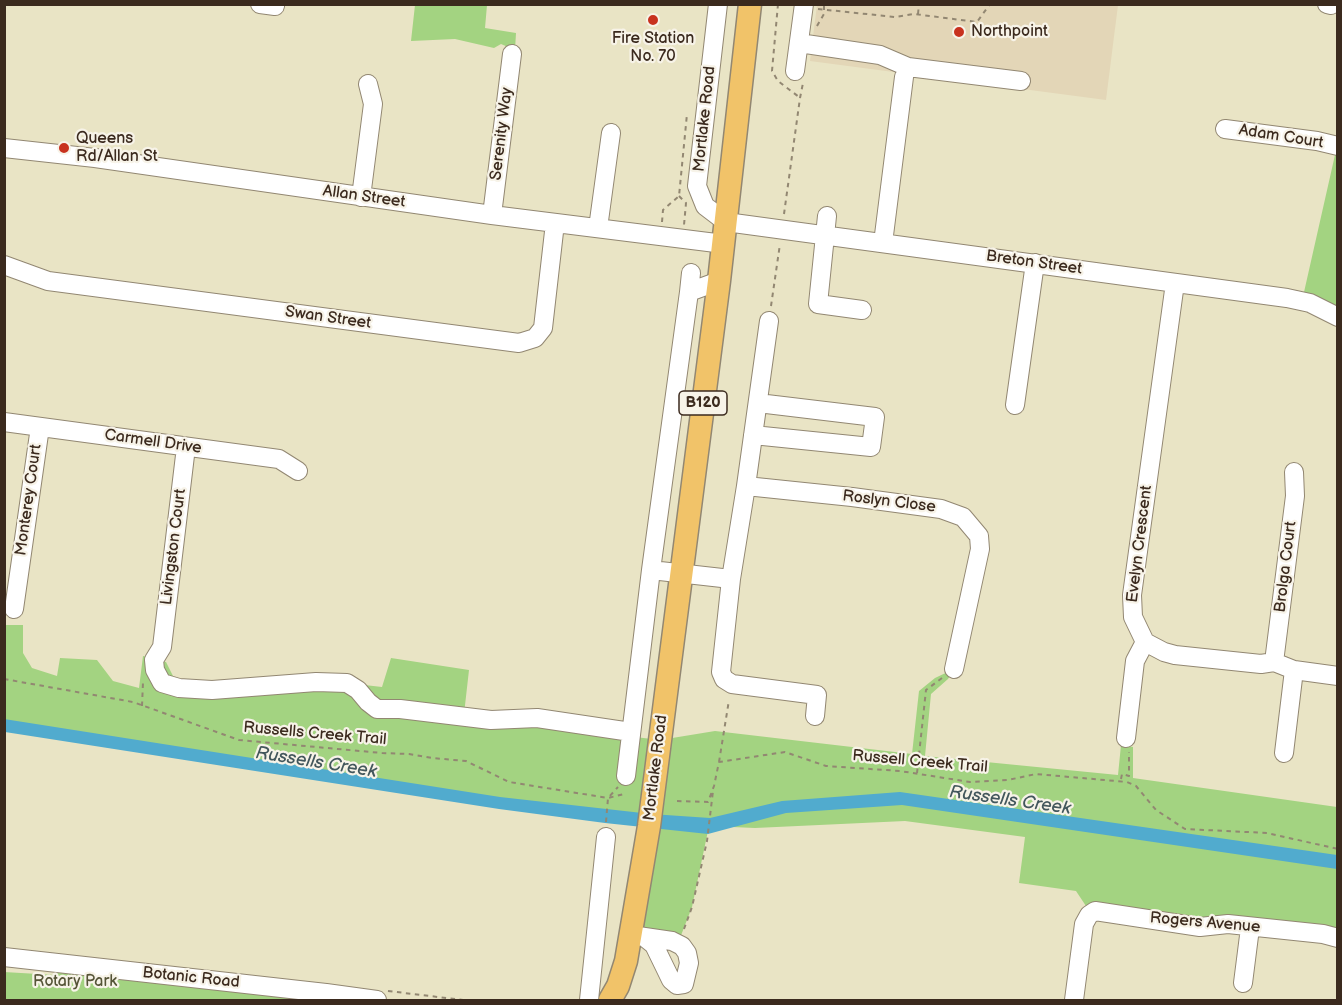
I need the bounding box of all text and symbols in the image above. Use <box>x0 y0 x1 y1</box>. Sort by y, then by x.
marker: Fire Station No. 70 <box>646 13 660 27</box>
place label: Northpoint <box>971 22 1048 42</box>
marker: Northpoint <box>952 25 966 39</box>
place label: Fire Station No. 70 <box>612 29 694 67</box>
street label: Mortlake Road <box>690 65 720 173</box>
street label: Serenity Way <box>487 87 517 181</box>
street label: Adam Court <box>1237 121 1325 153</box>
place label: Queens Rd/Allan St <box>76 129 158 167</box>
marker: Queens Rd/Allan St <box>57 141 71 155</box>
street label: Allan Street <box>322 182 406 212</box>
street label: Breton Street <box>985 247 1083 279</box>
street label: Swan Street <box>284 302 372 334</box>
road number: B120 <box>679 391 727 415</box>
street label: Carmell Drive <box>103 426 203 458</box>
street label: Monterey Court <box>12 443 46 557</box>
street label: Evelyn Crescent <box>1123 484 1157 604</box>
street label: Roslyn Close <box>841 487 937 517</box>
street label: Livingston Court <box>157 488 191 606</box>
street label: Brolga Court <box>1271 520 1301 614</box>
street label: Mortlake Road <box>640 714 672 822</box>
street label: Russells Creek Trail <box>243 718 387 750</box>
water label: Russells Creek <box>254 743 378 783</box>
street label: Russell Creek Trail <box>852 747 988 777</box>
water label: Russells Creek <box>948 782 1072 820</box>
street label: Rogers Avenue <box>1149 909 1261 937</box>
street label: Botanic Road <box>141 963 241 993</box>
park label: Rotary Park <box>33 972 117 992</box>

